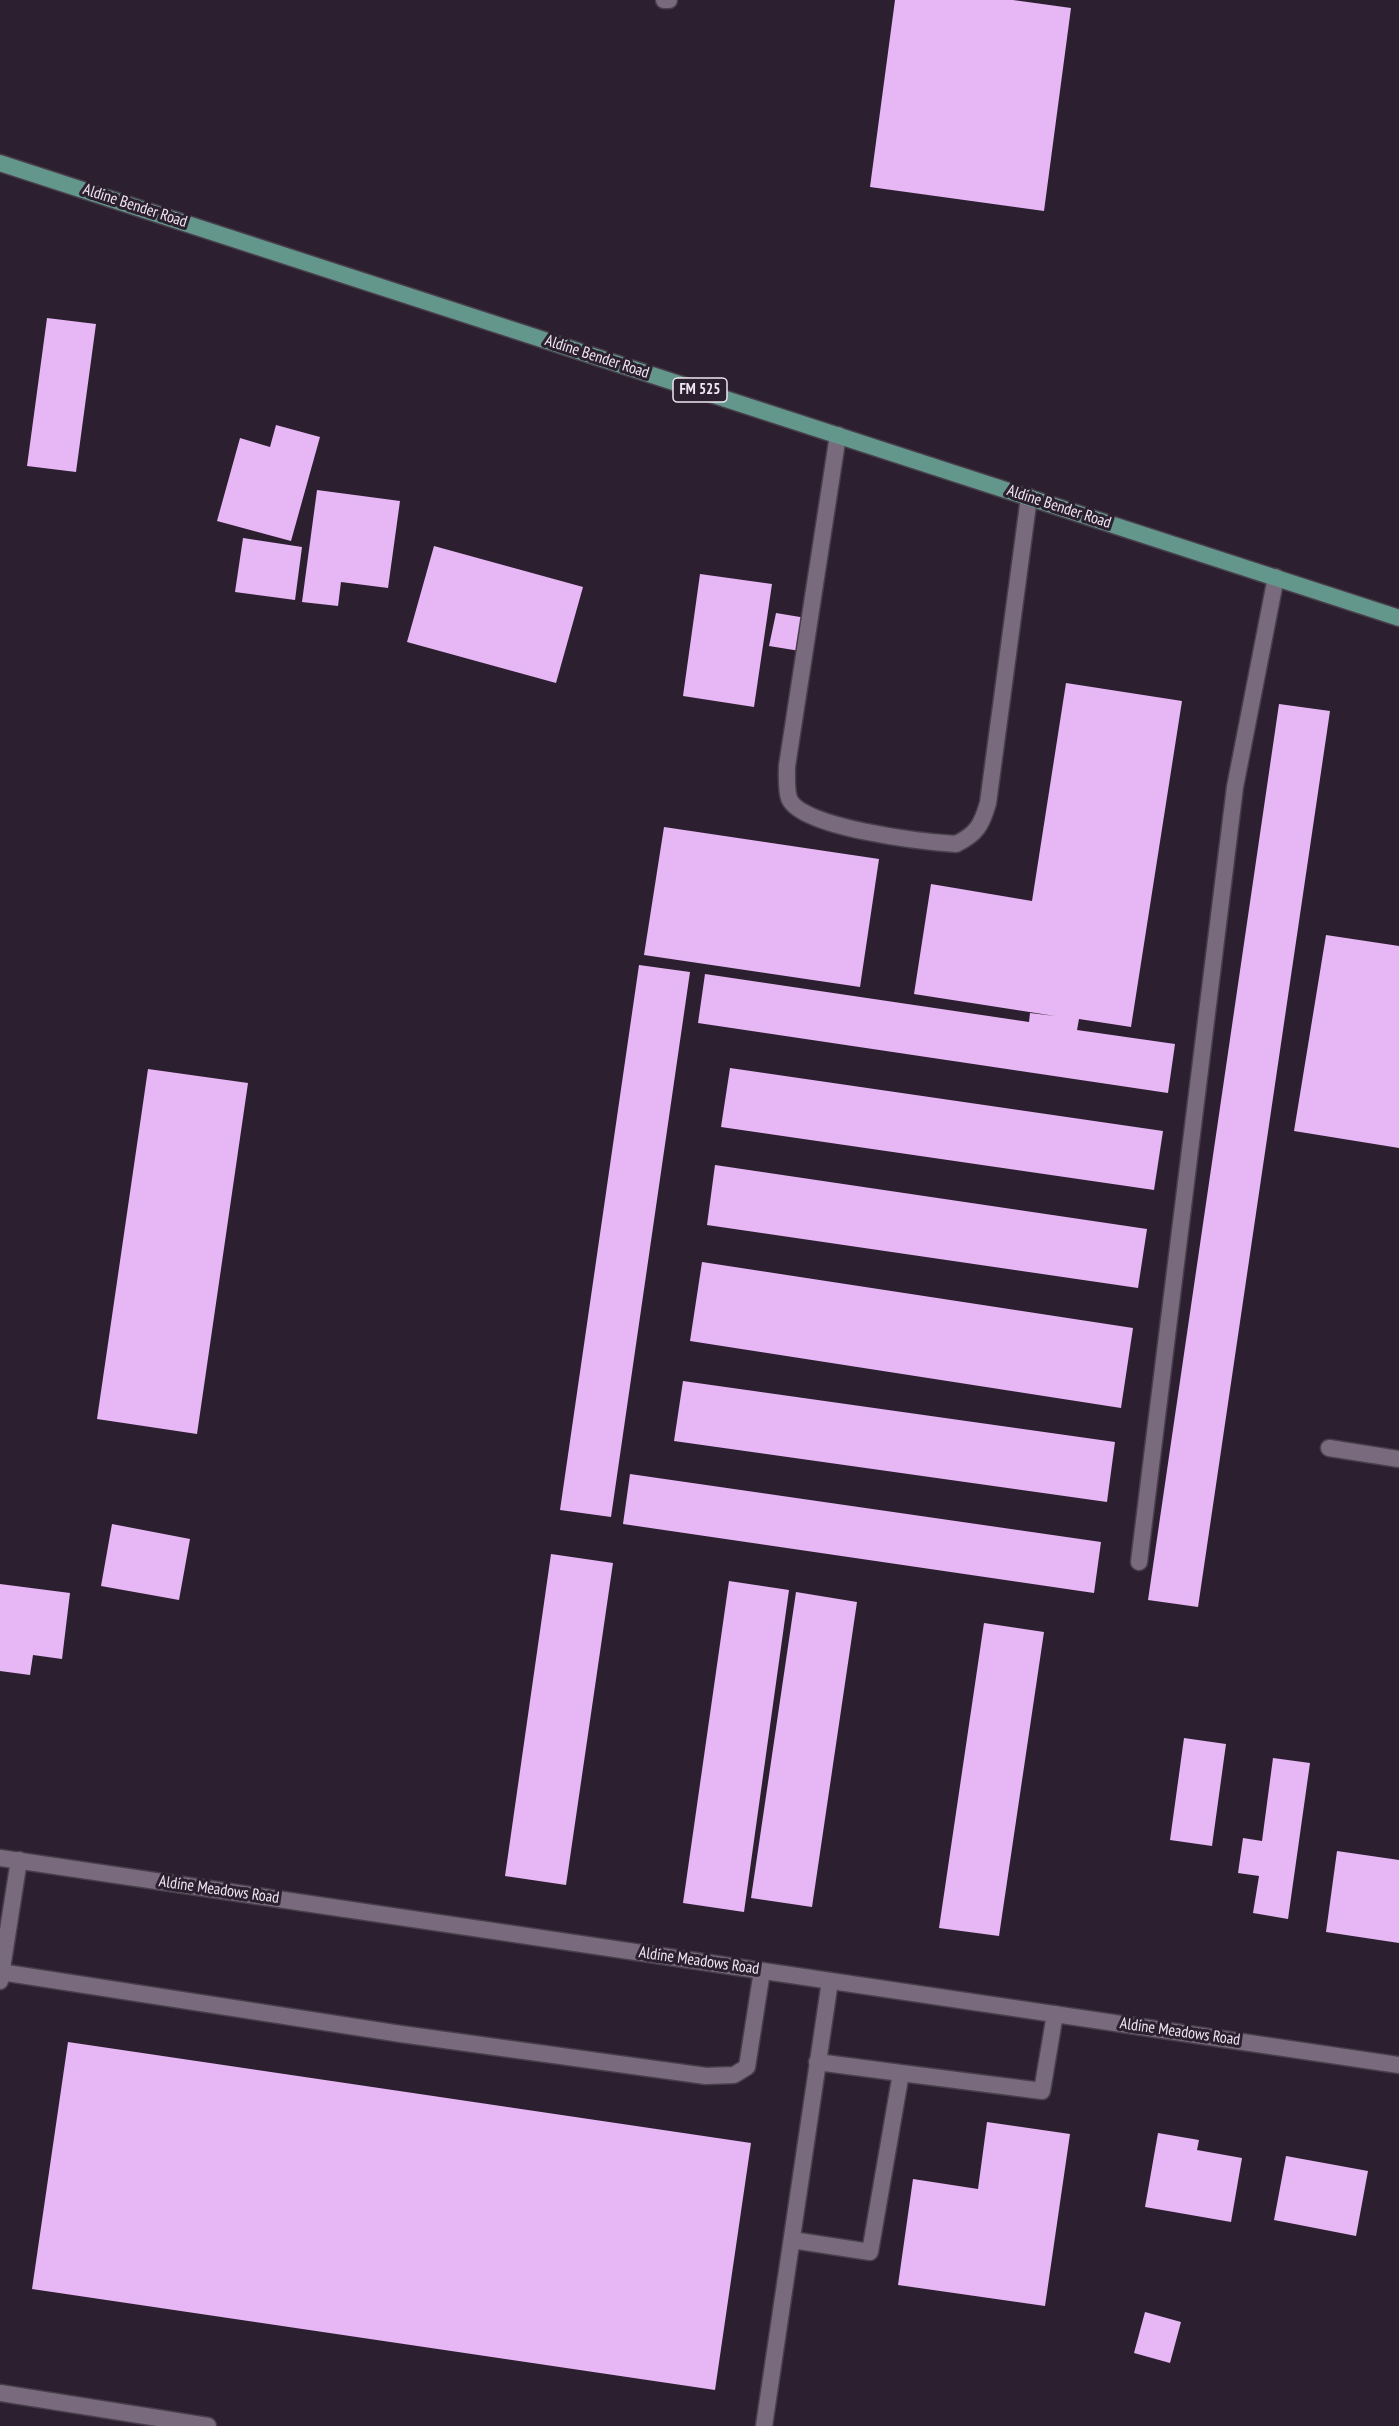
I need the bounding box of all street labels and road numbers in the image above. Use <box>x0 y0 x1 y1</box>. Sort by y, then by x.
street label: Aldine Bender Road <box>80 180 190 232</box>
street label: Aldine Bender Road <box>542 331 652 383</box>
road number: FM 525 <box>673 378 727 402</box>
street label: Aldine Bender Road <box>1004 481 1114 533</box>
street label: Aldine Meadows Road <box>158 1872 280 1908</box>
street label: Aldine Meadows Road <box>638 1943 760 1979</box>
street label: Aldine Meadows Road <box>1119 2014 1241 2050</box>

